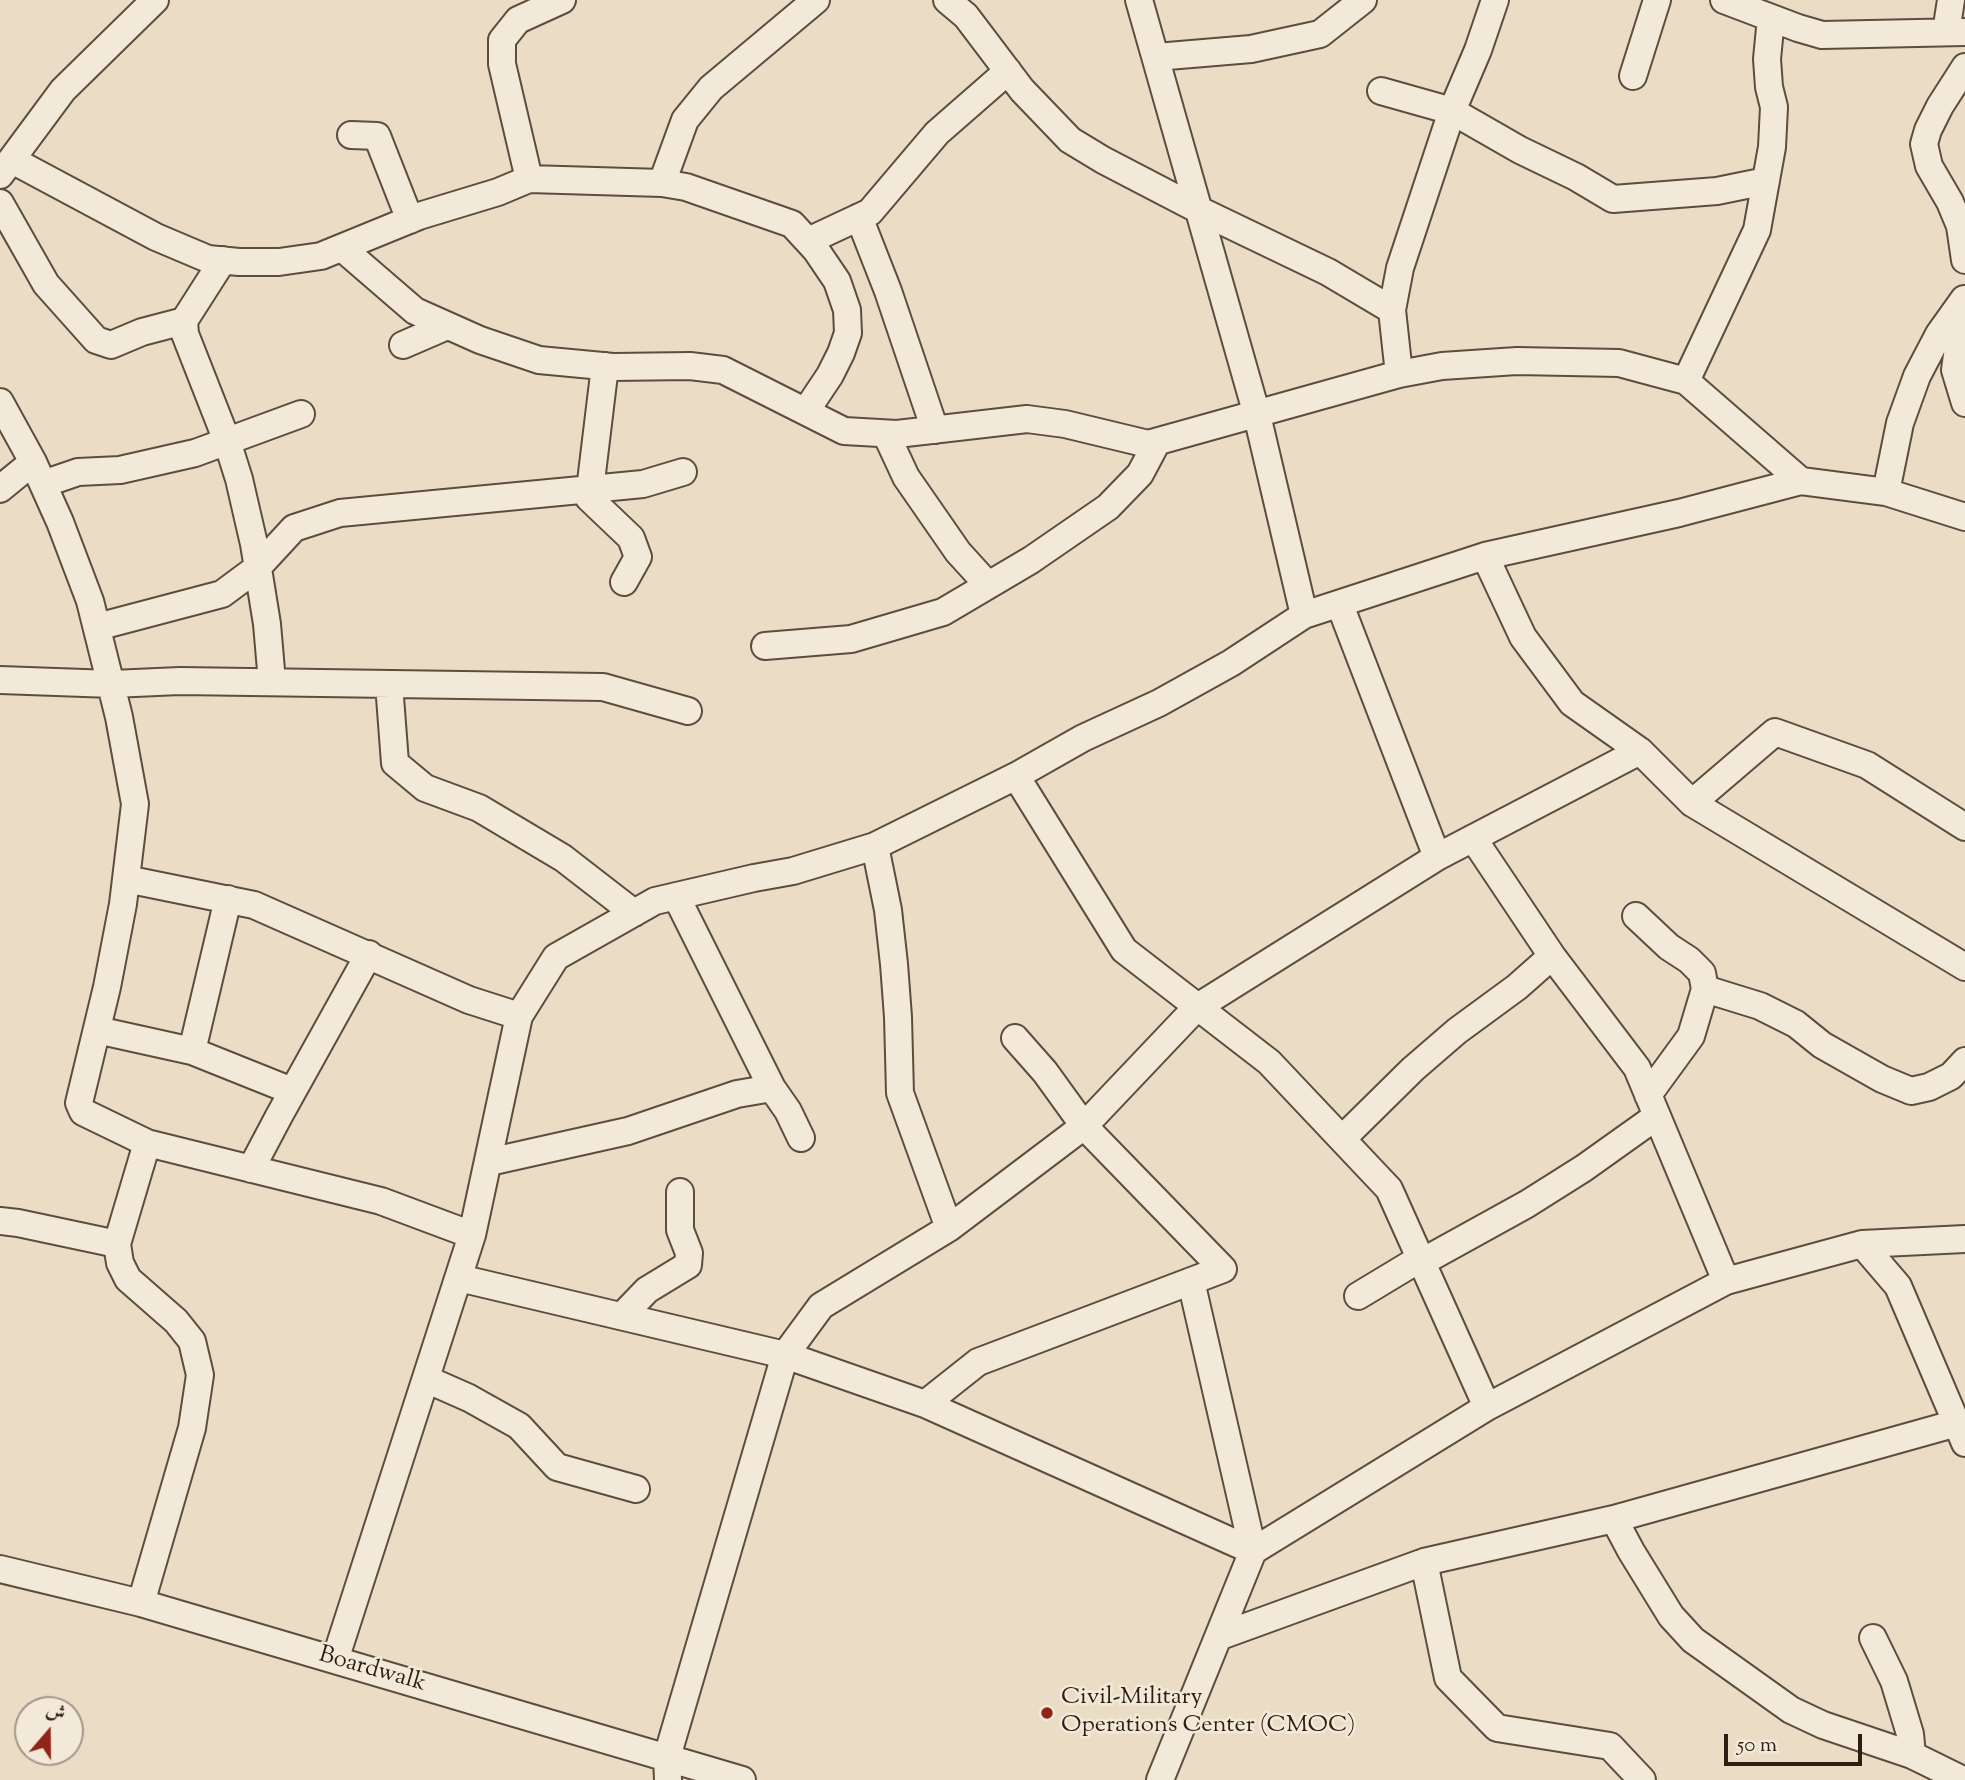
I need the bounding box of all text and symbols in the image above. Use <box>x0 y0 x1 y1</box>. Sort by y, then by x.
street label: Boardwalk <box>315 1642 429 1700</box>
place label: Civil-Military Operations Center (CMOC) <box>1061 1685 1355 1741</box>
north arrow <box>14 1696 84 1766</box>
text: ش <box>42 1697 69 1729</box>
marker: Civil-Military Operations Center (CMOC) <box>1039 1705 1055 1721</box>
scale bar <box>1727 1720 1865 1764</box>
text: 50 m <box>1737 1731 1777 1761</box>

